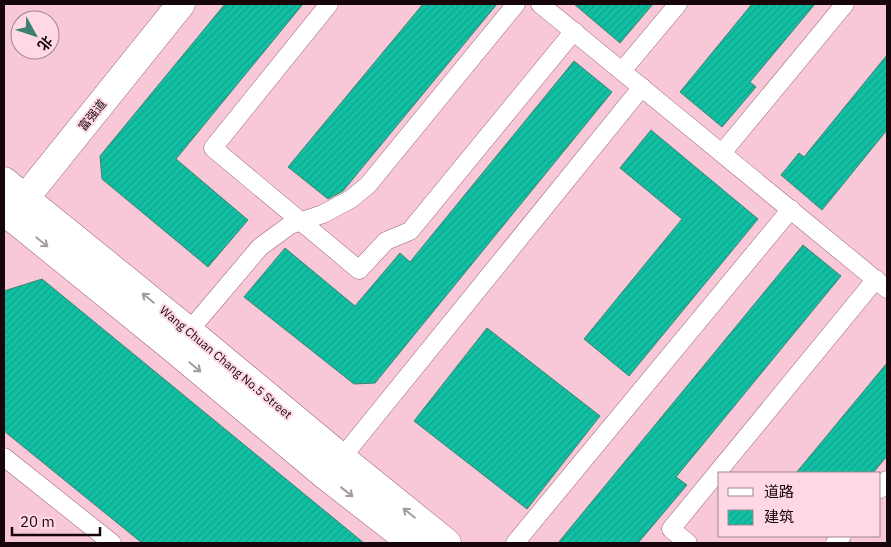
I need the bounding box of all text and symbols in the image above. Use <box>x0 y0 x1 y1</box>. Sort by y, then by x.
north arrow <box>10 10 60 60</box>
text: 北 <box>34 32 56 55</box>
street label: 富强道 <box>75 96 109 134</box>
one-way arrow <box>35 237 48 248</box>
one-way arrow <box>142 293 155 304</box>
street label: Wang Chuan Chang No.5 Street <box>157 302 295 422</box>
one-way arrow <box>188 361 201 372</box>
legend <box>718 472 881 537</box>
text: 道路 <box>764 482 794 501</box>
one-way arrow <box>341 487 354 498</box>
scale bar <box>12 504 100 536</box>
one-way arrow <box>403 507 416 518</box>
text: 建筑 <box>764 507 794 526</box>
text: 20 m <box>20 512 55 531</box>

